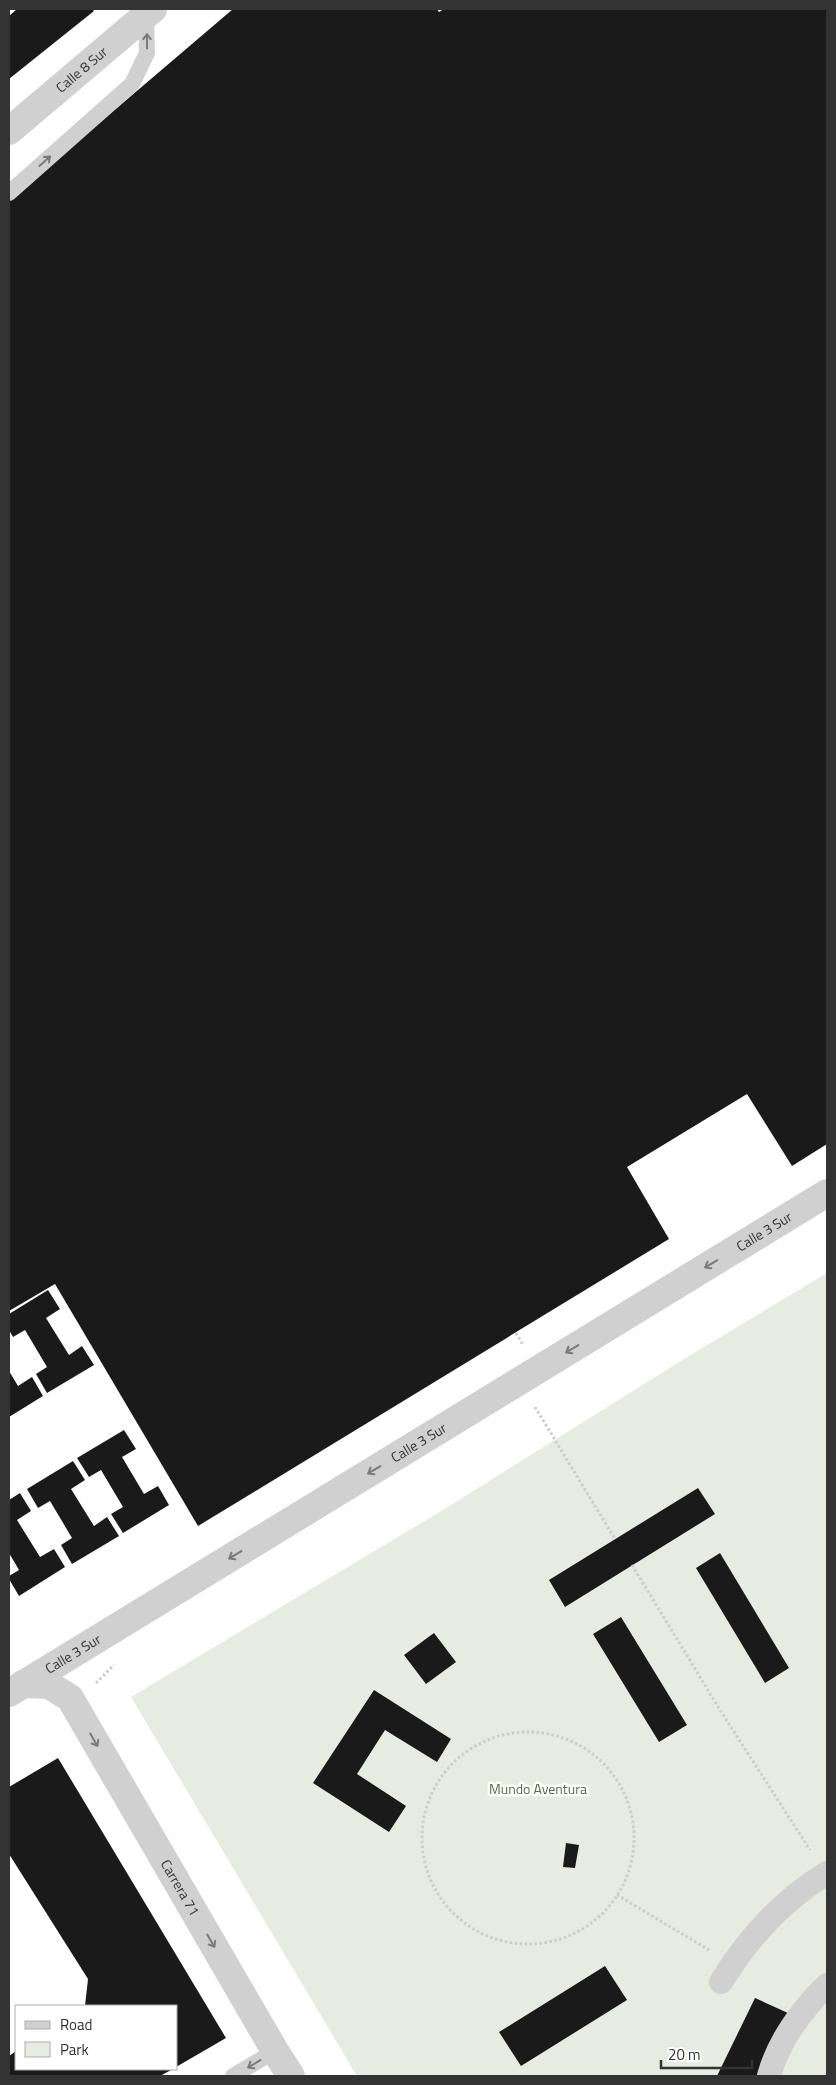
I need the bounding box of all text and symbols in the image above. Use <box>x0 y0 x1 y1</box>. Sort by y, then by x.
one-way arrow <box>142 33 152 50</box>
street label: Calle 8 Sur <box>51 41 112 97</box>
one-way arrow <box>39 155 52 167</box>
street label: Calle 3 Sur <box>732 1206 796 1256</box>
one-way arrow <box>704 1258 718 1269</box>
one-way arrow <box>566 1344 580 1354</box>
street label: Calle 3 Sur <box>386 1417 450 1467</box>
one-way arrow <box>368 1465 382 1475</box>
one-way arrow <box>229 1550 243 1560</box>
street label: Calle 3 Sur <box>41 1628 105 1679</box>
one-way arrow <box>90 1732 100 1746</box>
park label: Mundo Aventura <box>489 1778 587 1799</box>
street label: Carrera 71 <box>156 1855 205 1919</box>
one-way arrow <box>206 1933 216 1948</box>
legend <box>15 2005 178 2070</box>
text: Road <box>60 2013 92 2036</box>
text: Park <box>60 2038 89 2061</box>
scale bar <box>661 2038 752 2070</box>
text: 20 m <box>668 2043 701 2066</box>
one-way arrow <box>247 2059 261 2069</box>

